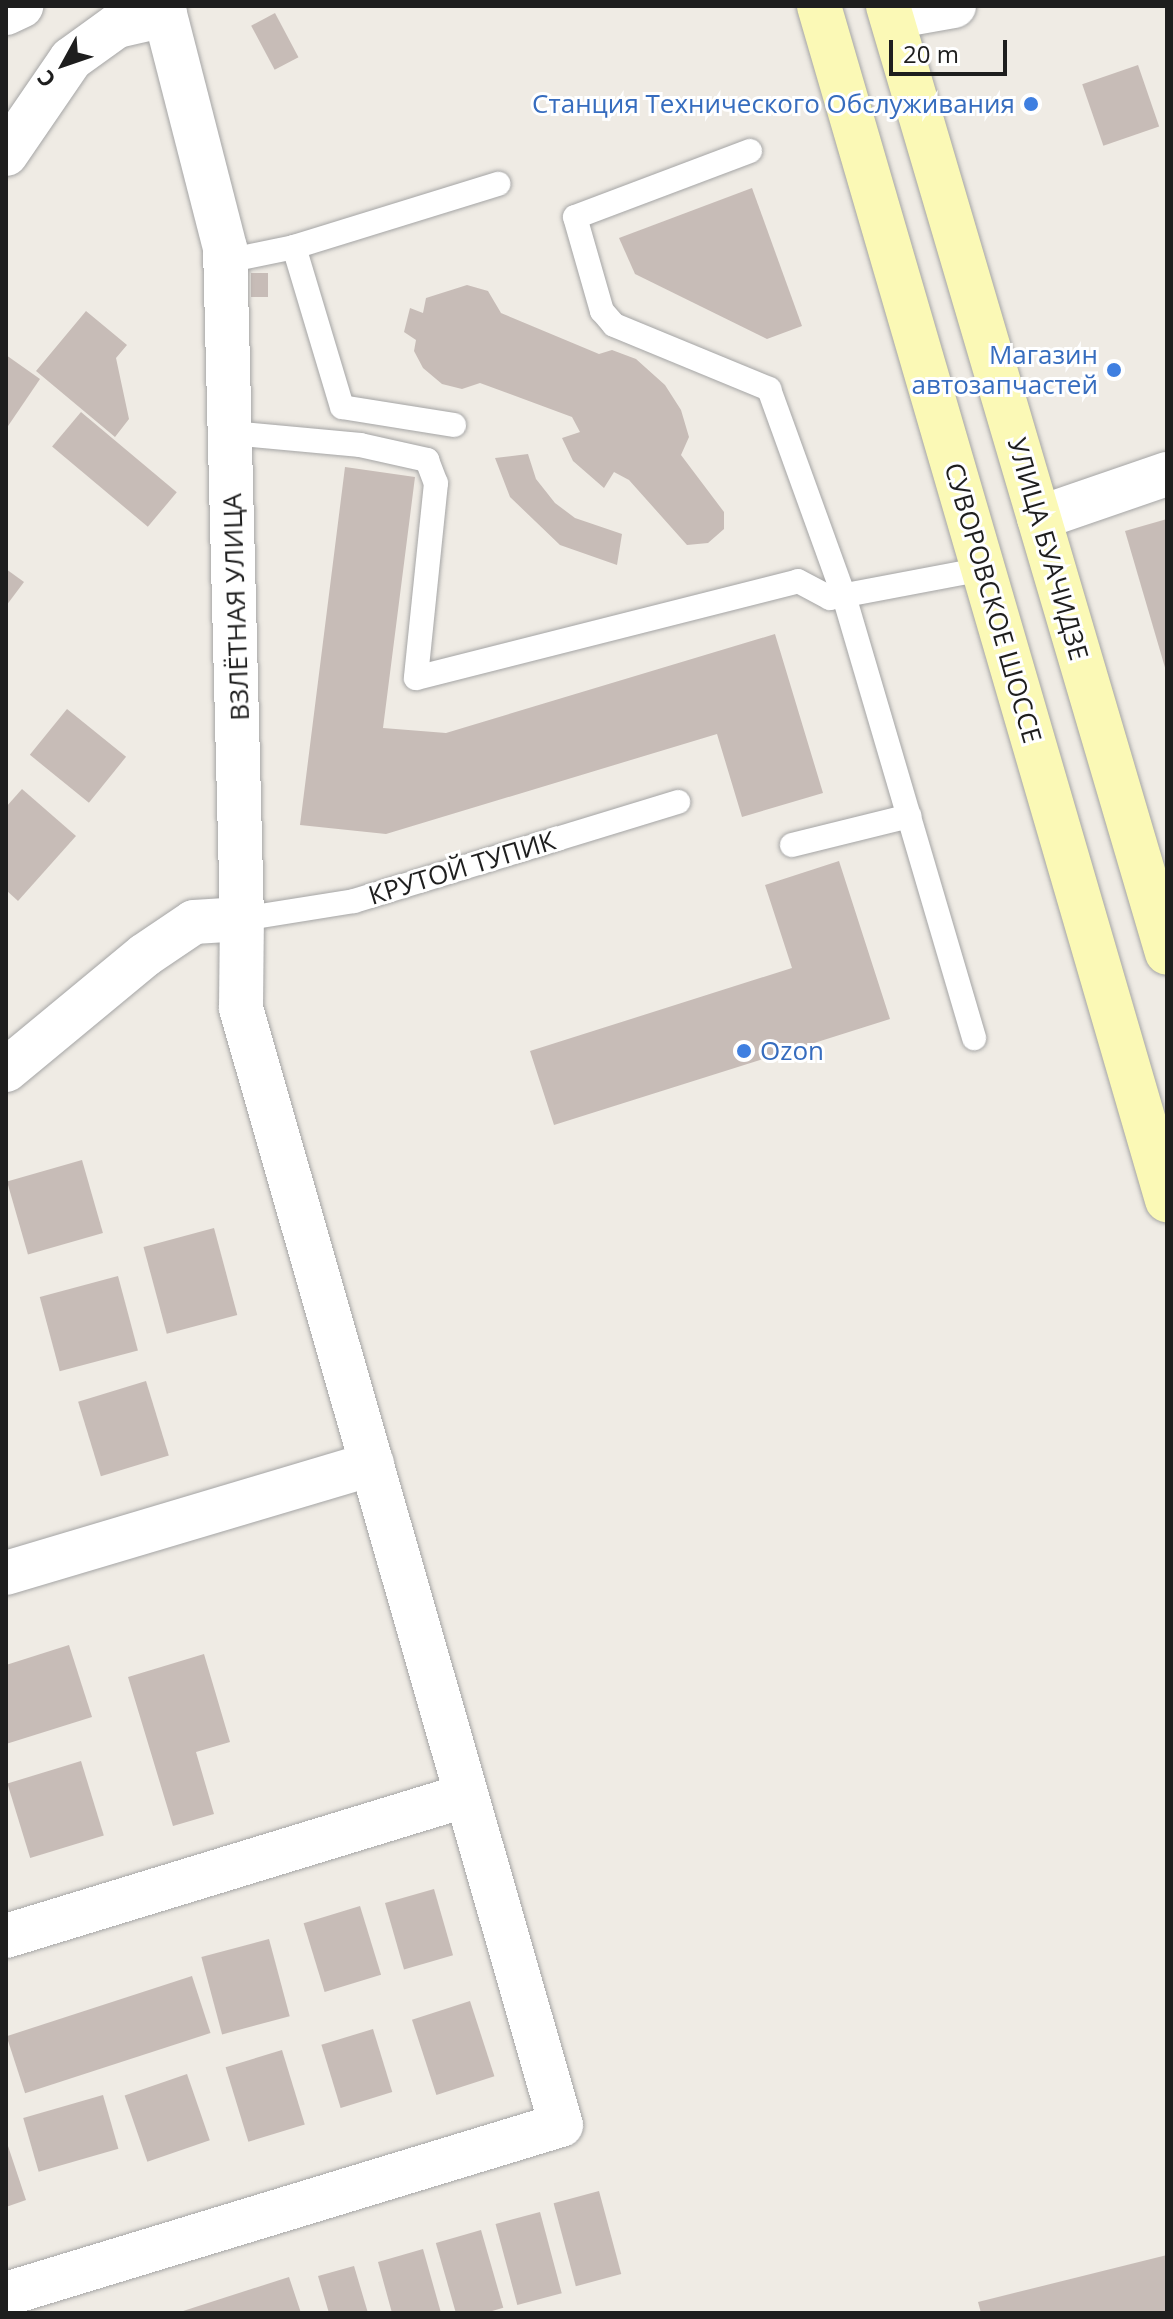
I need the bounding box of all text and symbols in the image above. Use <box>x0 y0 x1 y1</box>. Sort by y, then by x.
north arrow <box>24 24 104 104</box>
scale bar <box>893 24 1011 74</box>
text: 20 m <box>903 37 959 70</box>
text: С <box>30 64 62 94</box>
place label: Станция Технического Обслуживания <box>532 88 1015 120</box>
marker: Станция Технического Обслуживания <box>1022 95 1040 113</box>
place label: Магазин автозапчастей <box>912 339 1098 400</box>
marker: Магазин автозапчастей <box>1105 361 1123 379</box>
street label: УЛИЦА БУАЧИДЗЕ <box>1001 434 1095 664</box>
street label: СУВОРОВСКОЕ ШОССЕ <box>938 459 1048 747</box>
street label: ВЗЛЁТНАЯ УЛИЦА <box>216 493 256 721</box>
street label: КРУТОЙ ТУПИК <box>365 825 559 911</box>
place label: Ozon <box>760 1035 824 1067</box>
marker: Ozon <box>735 1042 753 1060</box>

